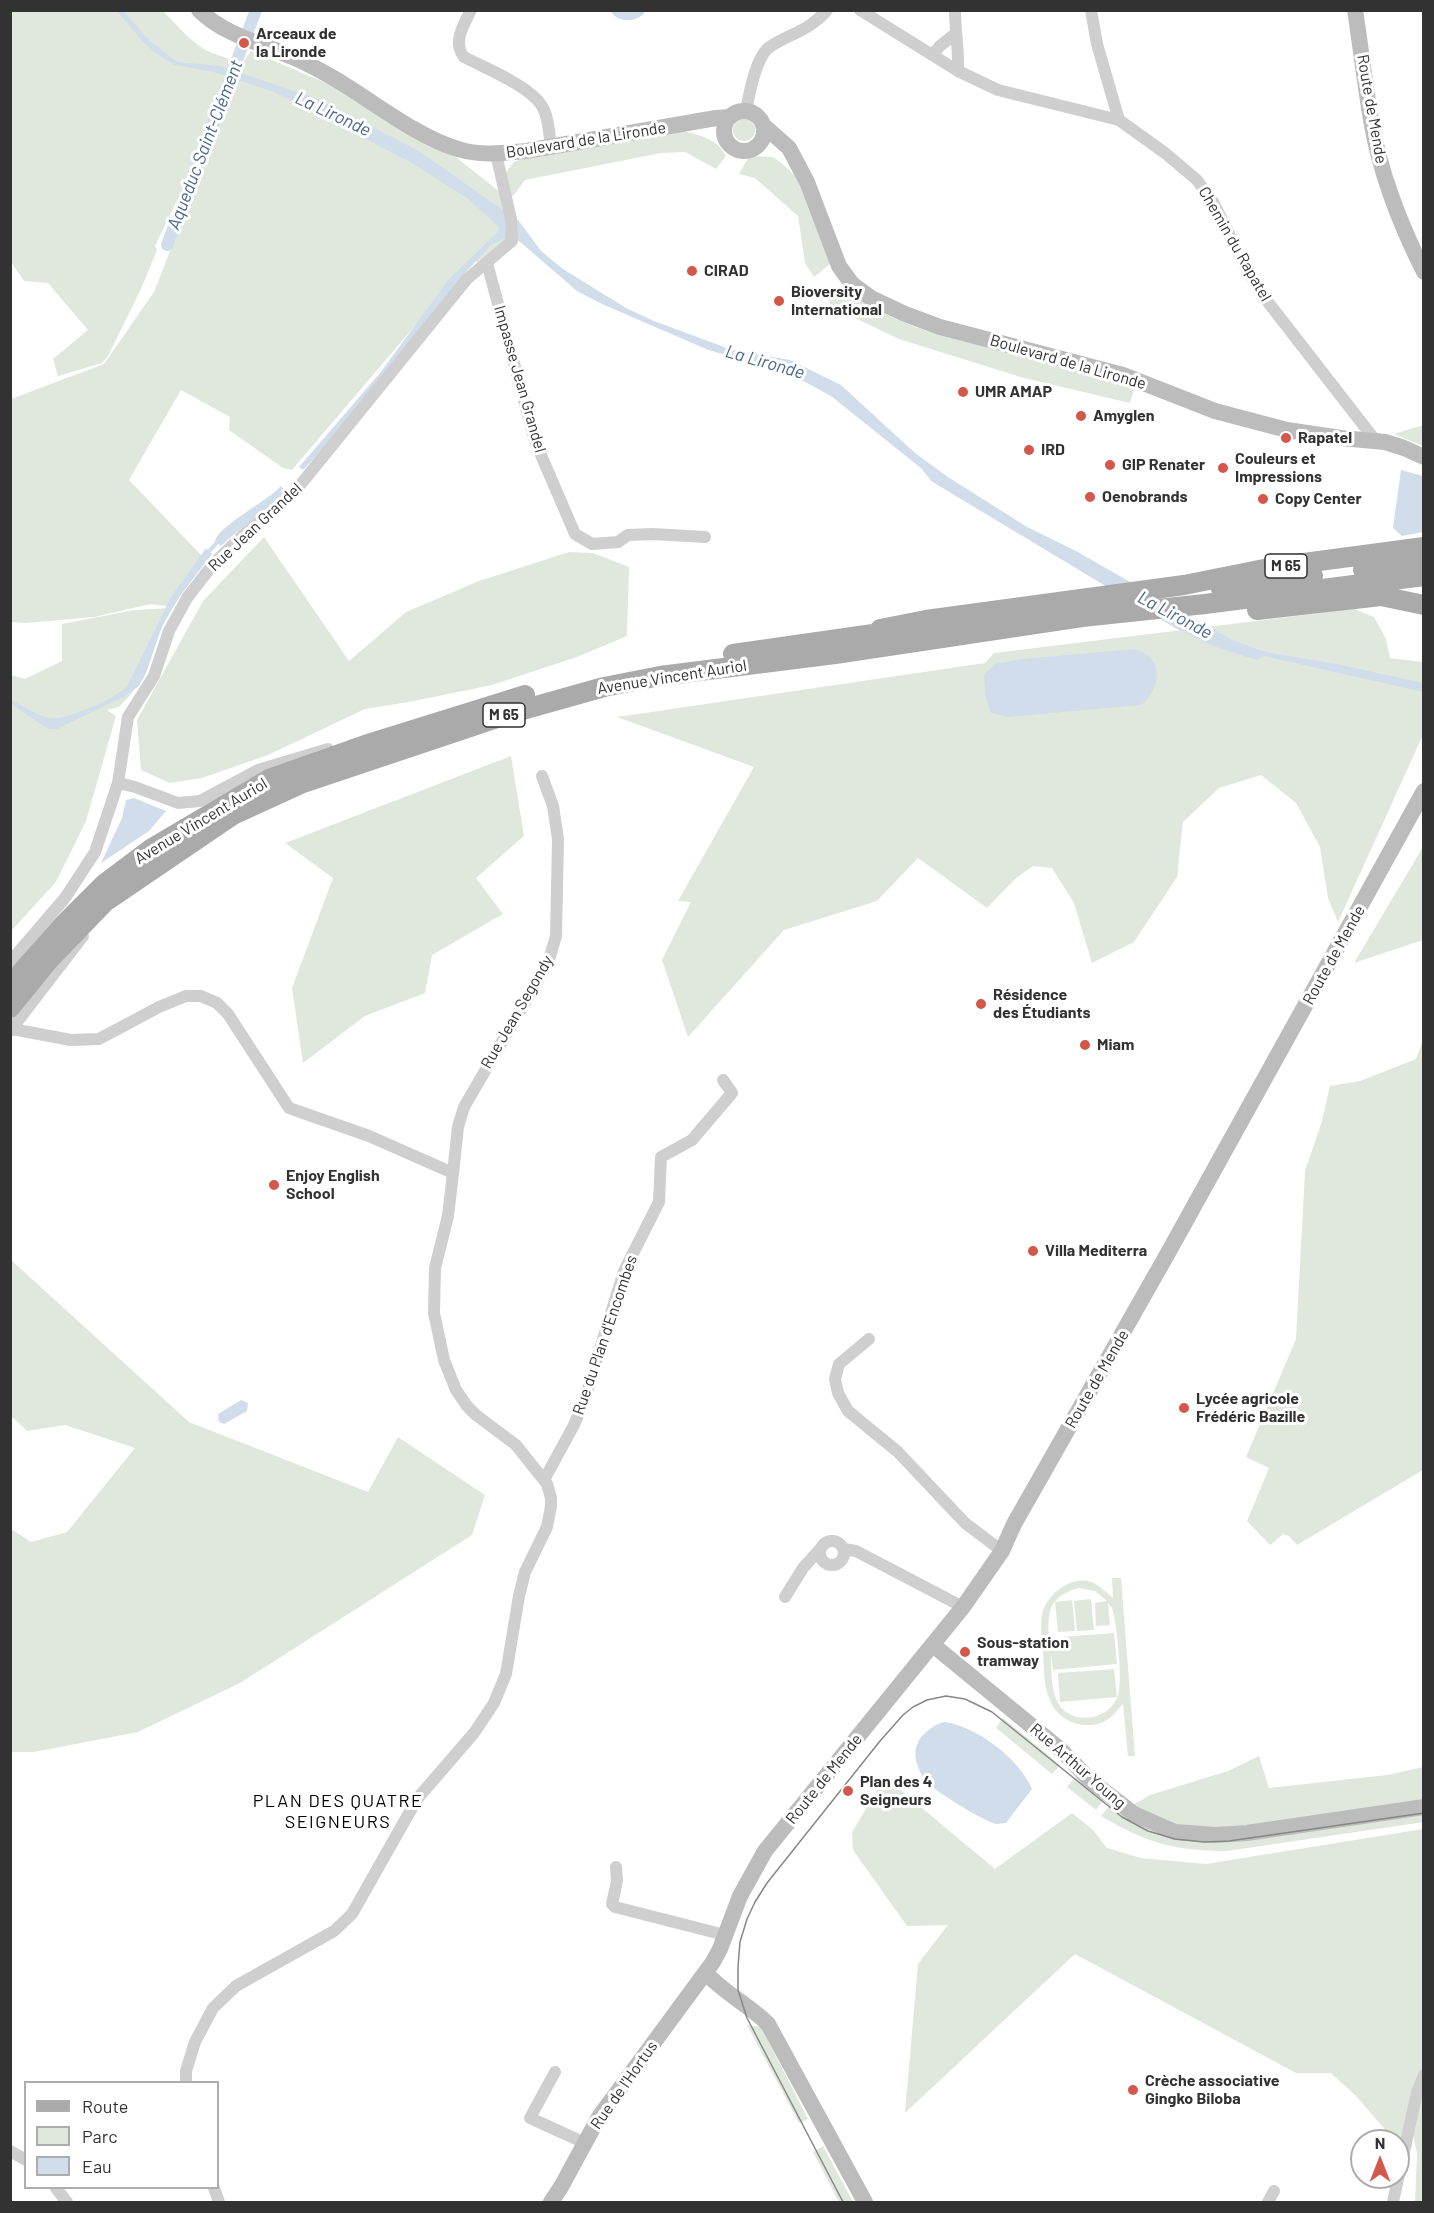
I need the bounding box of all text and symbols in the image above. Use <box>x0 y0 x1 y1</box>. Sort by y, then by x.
place label: Arceaux de la Lironde <box>256 24 337 62</box>
marker: Arceaux de la Lironde <box>237 36 251 50</box>
street label: Route de Mende <box>1353 53 1391 165</box>
water label: Aqueduc Saint-Clément <box>163 57 247 233</box>
water label: La Lironde <box>292 87 374 141</box>
street label: Boulevard de la Lironde <box>505 118 667 162</box>
street label: Chemin du Rapatel <box>1194 183 1276 305</box>
place label: CIRAD <box>704 261 749 281</box>
marker: CIRAD <box>685 264 699 278</box>
place label: Bioversity International <box>791 282 882 320</box>
marker: Bioversity International <box>772 294 786 308</box>
street label: Impasse Jean Grandel <box>490 303 550 455</box>
street label: Boulevard de la Lironde <box>988 331 1148 393</box>
water label: La Lironde <box>723 340 807 384</box>
place label: UMR AMAP <box>975 382 1052 402</box>
marker: UMR AMAP <box>956 385 970 399</box>
place label: Amyglen <box>1093 406 1155 426</box>
marker: Amyglen <box>1074 409 1088 423</box>
place label: Rapatel <box>1298 428 1352 448</box>
marker: Rapatel <box>1279 431 1293 445</box>
place label: IRD <box>1041 440 1065 460</box>
marker: IRD <box>1022 443 1036 457</box>
place label: Couleurs et Impressions <box>1235 449 1322 487</box>
place label: GIP Renater <box>1122 455 1205 475</box>
marker: GIP Renater <box>1103 458 1117 472</box>
marker: Couleurs et Impressions <box>1216 461 1230 475</box>
street label: Rue Jean Grandel <box>204 479 306 575</box>
place label: Oenobrands <box>1102 487 1188 507</box>
place label: Copy Center <box>1275 489 1362 509</box>
marker: Oenobrands <box>1083 490 1097 504</box>
marker: Copy Center <box>1256 492 1270 506</box>
road number: M 65 <box>1265 554 1307 578</box>
water label: La Lironde <box>1134 586 1216 644</box>
street label: Avenue Vincent Auriol <box>596 656 748 698</box>
road number: M 65 <box>483 703 525 727</box>
street label: Avenue Vincent Auriol <box>131 774 271 868</box>
street label: Route de Mende <box>1299 902 1369 1008</box>
street label: Rue Jean Segondy <box>477 952 557 1072</box>
place label: Résidence des Étudiants <box>993 985 1091 1023</box>
marker: Résidence des Étudiants <box>974 997 988 1011</box>
place label: Miam <box>1097 1035 1134 1055</box>
marker: Miam <box>1078 1038 1092 1052</box>
place label: Enjoy English School <box>286 1166 380 1204</box>
marker: Enjoy English School <box>267 1178 281 1192</box>
place label: Villa Mediterra <box>1045 1241 1147 1261</box>
marker: Villa Mediterra <box>1026 1244 1040 1258</box>
street label: Rue du Plan d'Encombes <box>569 1253 641 1417</box>
street label: Route de Mende <box>1061 1326 1133 1432</box>
place label: Lycée agricole Frédéric Bazille <box>1196 1389 1305 1427</box>
marker: Lycée agricole Frédéric Bazille <box>1177 1401 1191 1415</box>
place label: Sous-station tramway <box>977 1633 1069 1671</box>
marker: Sous-station tramway <box>958 1645 972 1659</box>
street label: Rue Arthur Young <box>1026 1719 1130 1813</box>
street label: Route de Mende <box>782 1730 866 1828</box>
place label: Plan des 4 Seigneurs <box>860 1772 932 1810</box>
marker: Plan des 4 Seigneurs <box>841 1784 855 1798</box>
district label: PLAN DES QUATRE SEIGNEURS <box>253 1790 423 1832</box>
street label: Rue de l'Hortus <box>586 2037 662 2133</box>
place label: Crèche associative Gingko Biloba <box>1145 2071 1280 2109</box>
legend <box>24 2081 219 2189</box>
marker: Crèche associative Gingko Biloba <box>1126 2083 1140 2097</box>
text: Route <box>82 2095 128 2117</box>
text: Parc <box>82 2125 118 2147</box>
north arrow <box>1350 2129 1410 2189</box>
text: N <box>1375 2133 1385 2152</box>
text: Eau <box>82 2155 112 2177</box>

